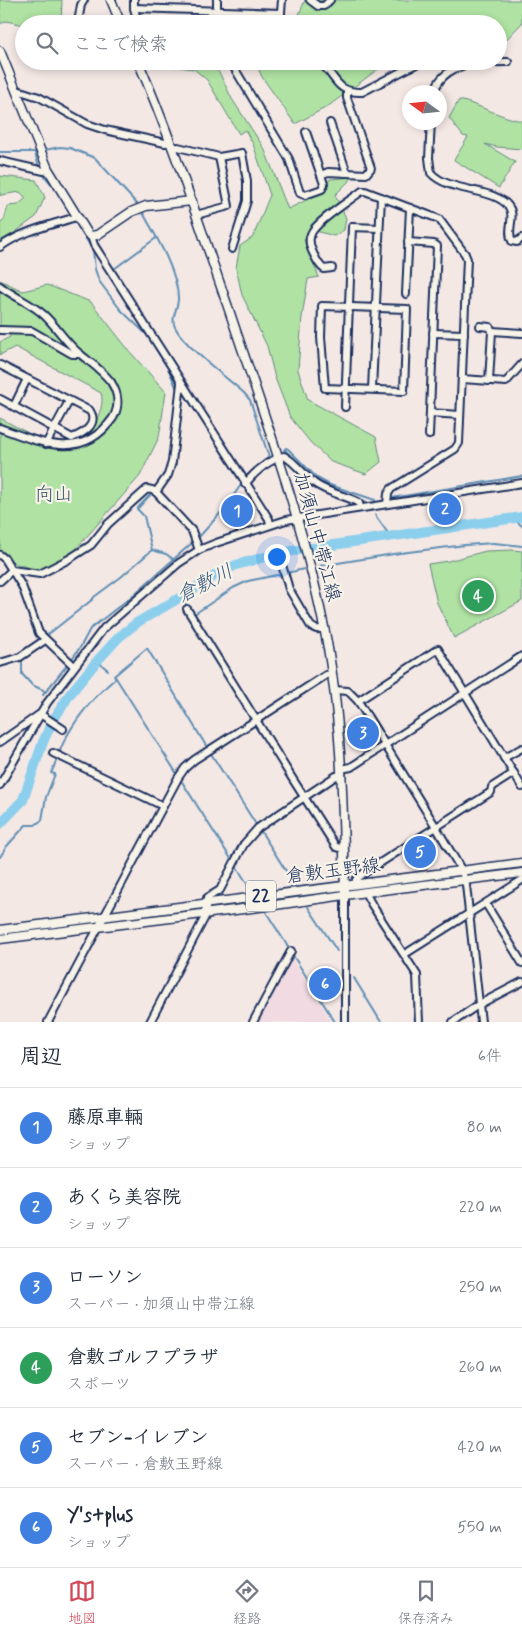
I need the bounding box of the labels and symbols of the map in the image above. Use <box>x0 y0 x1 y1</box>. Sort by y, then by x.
north arrow <box>402 85 447 130</box>
street label: 加須山中帯江線 <box>288 470 346 604</box>
park label: 向山 <box>35 482 73 507</box>
pin: 2 <box>429 490 461 528</box>
pin: 1 <box>221 492 253 530</box>
your location <box>264 544 290 570</box>
water label: 倉敷川 <box>172 558 238 610</box>
pin: 4 <box>462 577 494 615</box>
pin: 3 <box>347 714 379 752</box>
pin: 5 <box>404 833 436 871</box>
street label: 倉敷玉野線 <box>284 853 382 889</box>
road number: 22 <box>246 880 276 911</box>
pin: 6 <box>309 965 341 1003</box>

